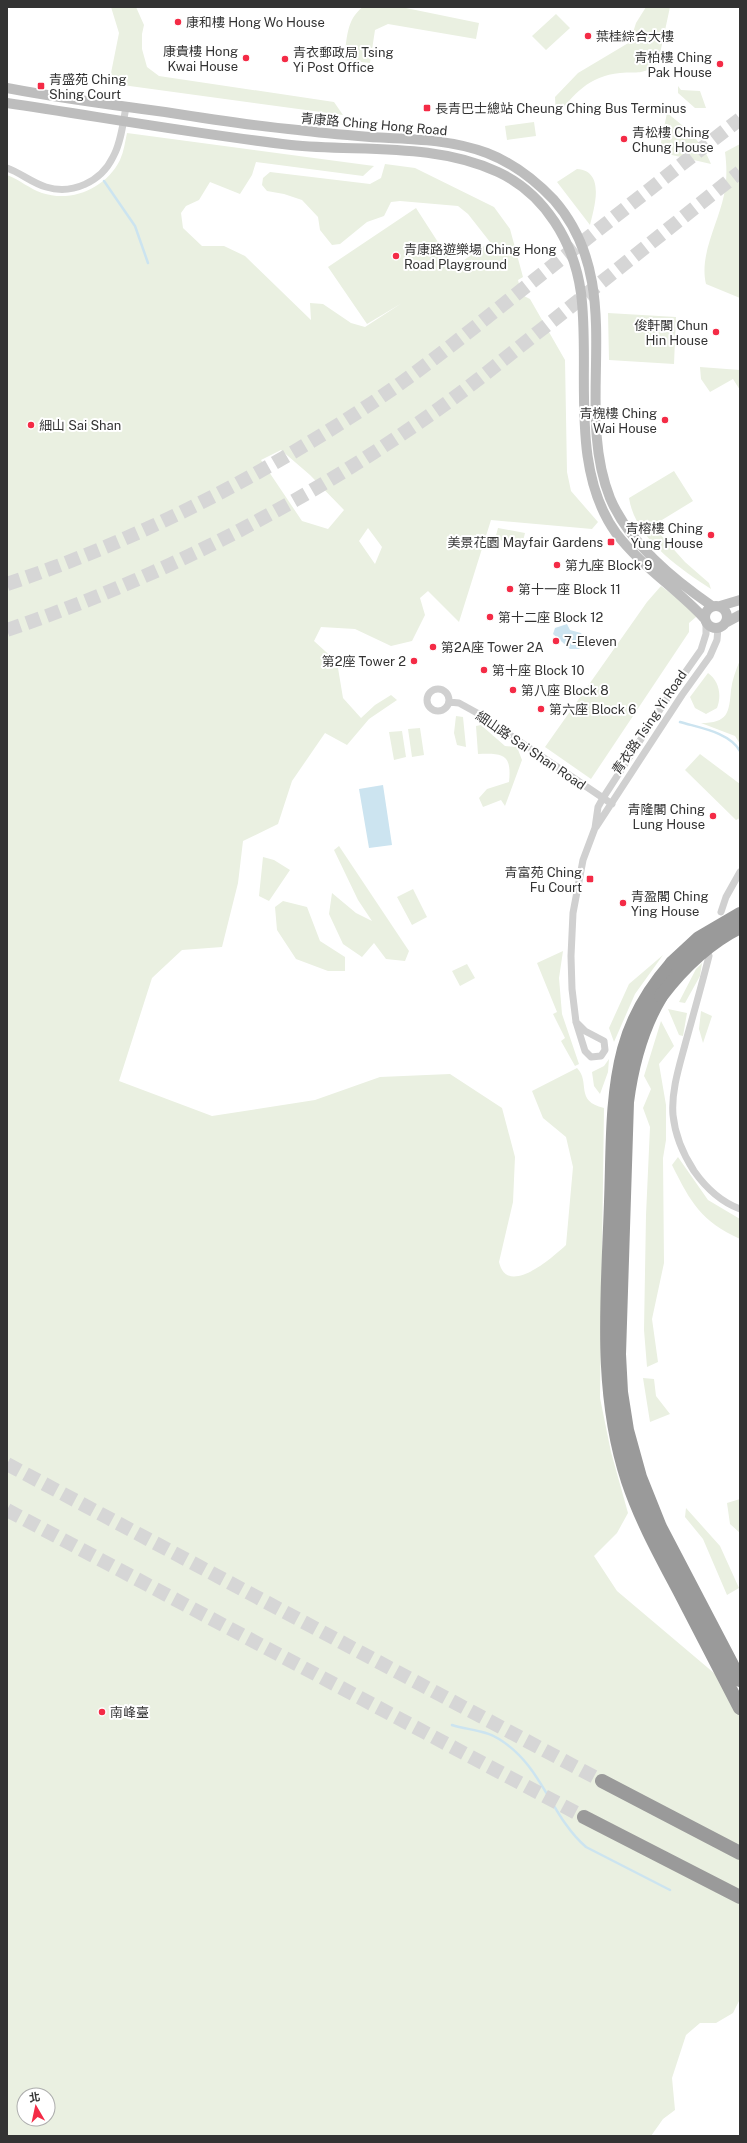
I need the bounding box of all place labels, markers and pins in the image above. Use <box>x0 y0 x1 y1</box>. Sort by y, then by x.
place label: 康和樓 Hong Wo House <box>186 15 325 30</box>
marker: 康和樓 Hong Wo House <box>173 17 183 27</box>
place label: 葉桂綜合大樓 <box>596 29 674 44</box>
marker: 葉桂綜合大樓 <box>583 31 593 41</box>
place label: 康貴樓 Hong Kwai House <box>163 44 238 74</box>
place label: 青衣郵政局 Tsing Yi Post Office <box>293 45 394 75</box>
place label: 青柏樓 Ching Pak House <box>634 50 712 80</box>
marker: 康貴樓 Hong Kwai House <box>241 53 251 63</box>
marker: 青衣郵政局 Tsing Yi Post Office <box>280 54 290 64</box>
marker: 青柏樓 Ching Pak House <box>715 59 725 69</box>
place label: 青盛苑 Ching Shing Court <box>49 72 127 102</box>
marker: 青盛苑 Ching Shing Court <box>36 81 46 91</box>
place label: 長青巴士總站 Cheung Ching Bus Terminus <box>435 101 686 116</box>
marker: 長青巴士總站 Cheung Ching Bus Terminus <box>422 103 432 113</box>
place label: 青松樓 Ching Chung House <box>632 125 714 155</box>
marker: 青松樓 Ching Chung House <box>619 134 629 144</box>
place label: 青康路遊樂場 Ching Hong Road Playground <box>404 242 556 272</box>
marker: 青康路遊樂場 Ching Hong Road Playground <box>391 251 401 261</box>
place label: 俊軒閣 Chun Hin House <box>634 318 708 348</box>
marker: 俊軒閣 Chun Hin House <box>711 327 721 337</box>
place label: 青槐樓 Ching Wai House <box>579 406 657 436</box>
marker: 青槐樓 Ching Wai House <box>660 415 670 425</box>
place label: 細山 Sai Shan <box>39 418 121 433</box>
marker: 細山 Sai Shan <box>26 420 36 430</box>
place label: 青榕樓 Ching Yung House <box>625 521 703 551</box>
marker: 青榕樓 Ching Yung House <box>706 530 716 540</box>
place label: 美景花園 Mayfair Gardens <box>448 535 603 550</box>
marker: 美景花園 Mayfair Gardens <box>606 537 616 547</box>
place label: 第九座 Block 9 <box>565 558 652 573</box>
marker: 第九座 Block 9 <box>552 560 562 570</box>
place label: 第十一座 Block 11 <box>518 582 621 597</box>
marker: 第十一座 Block 11 <box>505 584 515 594</box>
place label: 第十二座 Block 12 <box>498 610 604 625</box>
marker: 第十二座 Block 12 <box>485 612 495 622</box>
place label: 7-Eleven <box>564 634 617 649</box>
marker: 7-Eleven <box>551 636 561 646</box>
place label: 第2A座 Tower 2A <box>441 640 544 655</box>
marker: 第2A座 Tower 2A <box>428 642 438 652</box>
place label: 第2座 Tower 2 <box>322 654 406 669</box>
marker: 第2座 Tower 2 <box>409 656 419 666</box>
place label: 第十座 Block 10 <box>492 663 585 678</box>
marker: 第十座 Block 10 <box>479 665 489 675</box>
place label: 第八座 Block 8 <box>521 683 609 698</box>
marker: 第八座 Block 8 <box>508 685 518 695</box>
place label: 第六座 Block 6 <box>549 702 636 717</box>
marker: 第六座 Block 6 <box>536 704 546 714</box>
place label: 青隆閣 Ching Lung House <box>627 802 705 832</box>
marker: 青隆閣 Ching Lung House <box>708 811 718 821</box>
place label: 青富苑 Ching Fu Court <box>504 865 582 895</box>
marker: 青富苑 Ching Fu Court <box>585 874 595 884</box>
place label: 青盈閣 Ching Ying House <box>631 889 709 919</box>
marker: 青盈閣 Ching Ying House <box>618 898 628 908</box>
place label: 南峰臺 <box>110 1705 149 1720</box>
marker: 南峰臺 <box>97 1707 107 1717</box>

